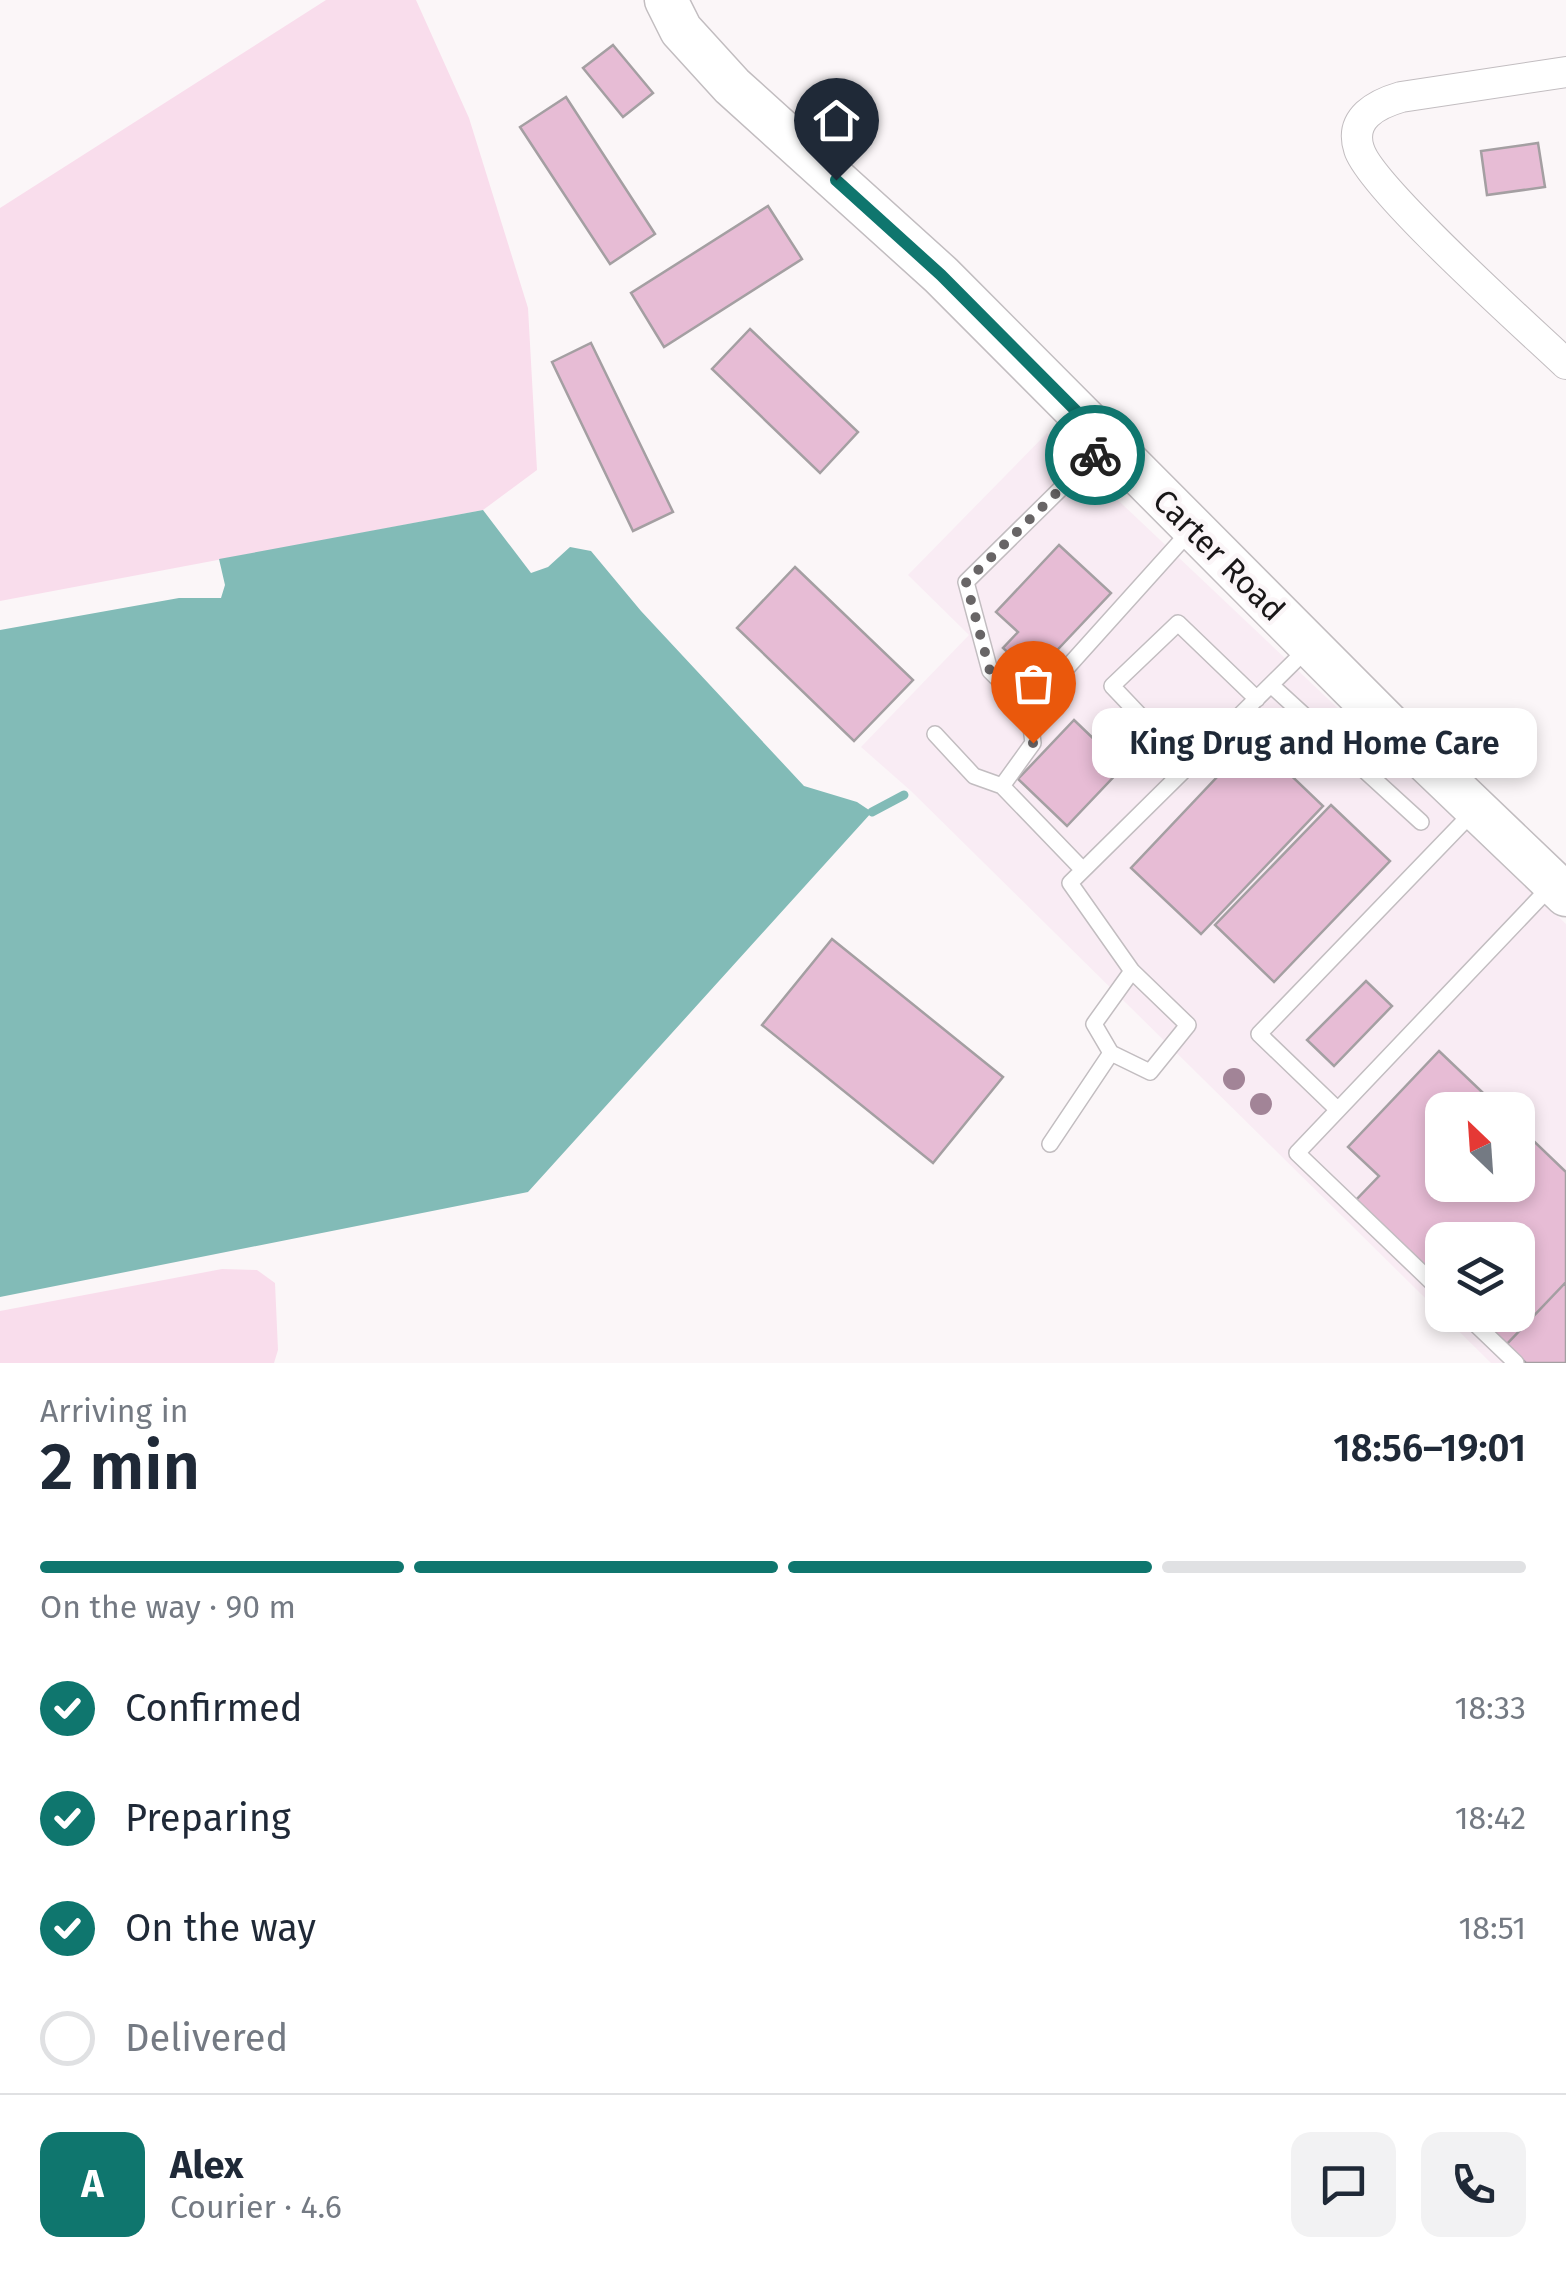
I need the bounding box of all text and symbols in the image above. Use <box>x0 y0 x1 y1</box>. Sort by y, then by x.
pin <box>794 78 879 181</box>
icon: home <box>809 93 864 148</box>
courier <box>1045 405 1145 505</box>
icon: bike <box>1068 428 1123 483</box>
street label: Carter Road <box>1145 481 1293 629</box>
pin <box>991 641 1076 744</box>
icon: bag <box>1006 656 1061 711</box>
callout: King Drug and Home Care <box>1093 708 1538 778</box>
text: King Drug and Home Care <box>1129 724 1500 762</box>
north arrow <box>1425 1092 1535 1202</box>
map controls <box>1425 1092 1535 1332</box>
button: layers <box>1425 1222 1535 1332</box>
text: Arriving in <box>40 1392 188 1430</box>
text: 18:56–19:01 <box>1333 1425 1526 1471</box>
text: 2 min <box>40 1428 200 1506</box>
text: On the way · 90 m <box>40 1588 296 1626</box>
icon: check <box>40 1681 95 1736</box>
text: Confirmed <box>125 1685 303 1731</box>
text: 18:33 <box>1455 1689 1526 1727</box>
icon: check <box>40 1791 95 1846</box>
text: Preparing <box>125 1795 291 1841</box>
text: 18:42 <box>1455 1799 1526 1837</box>
icon: check <box>40 1901 95 1956</box>
text: On the way <box>125 1905 316 1951</box>
text: 18:51 <box>1458 1909 1526 1947</box>
text: Delivered <box>125 2015 288 2061</box>
button: chat <box>1291 2132 1396 2237</box>
button: phone <box>1421 2132 1526 2237</box>
text: Alex <box>170 2142 243 2188</box>
text: A <box>81 2161 104 2207</box>
text: Courier · 4.6 <box>170 2188 342 2226</box>

